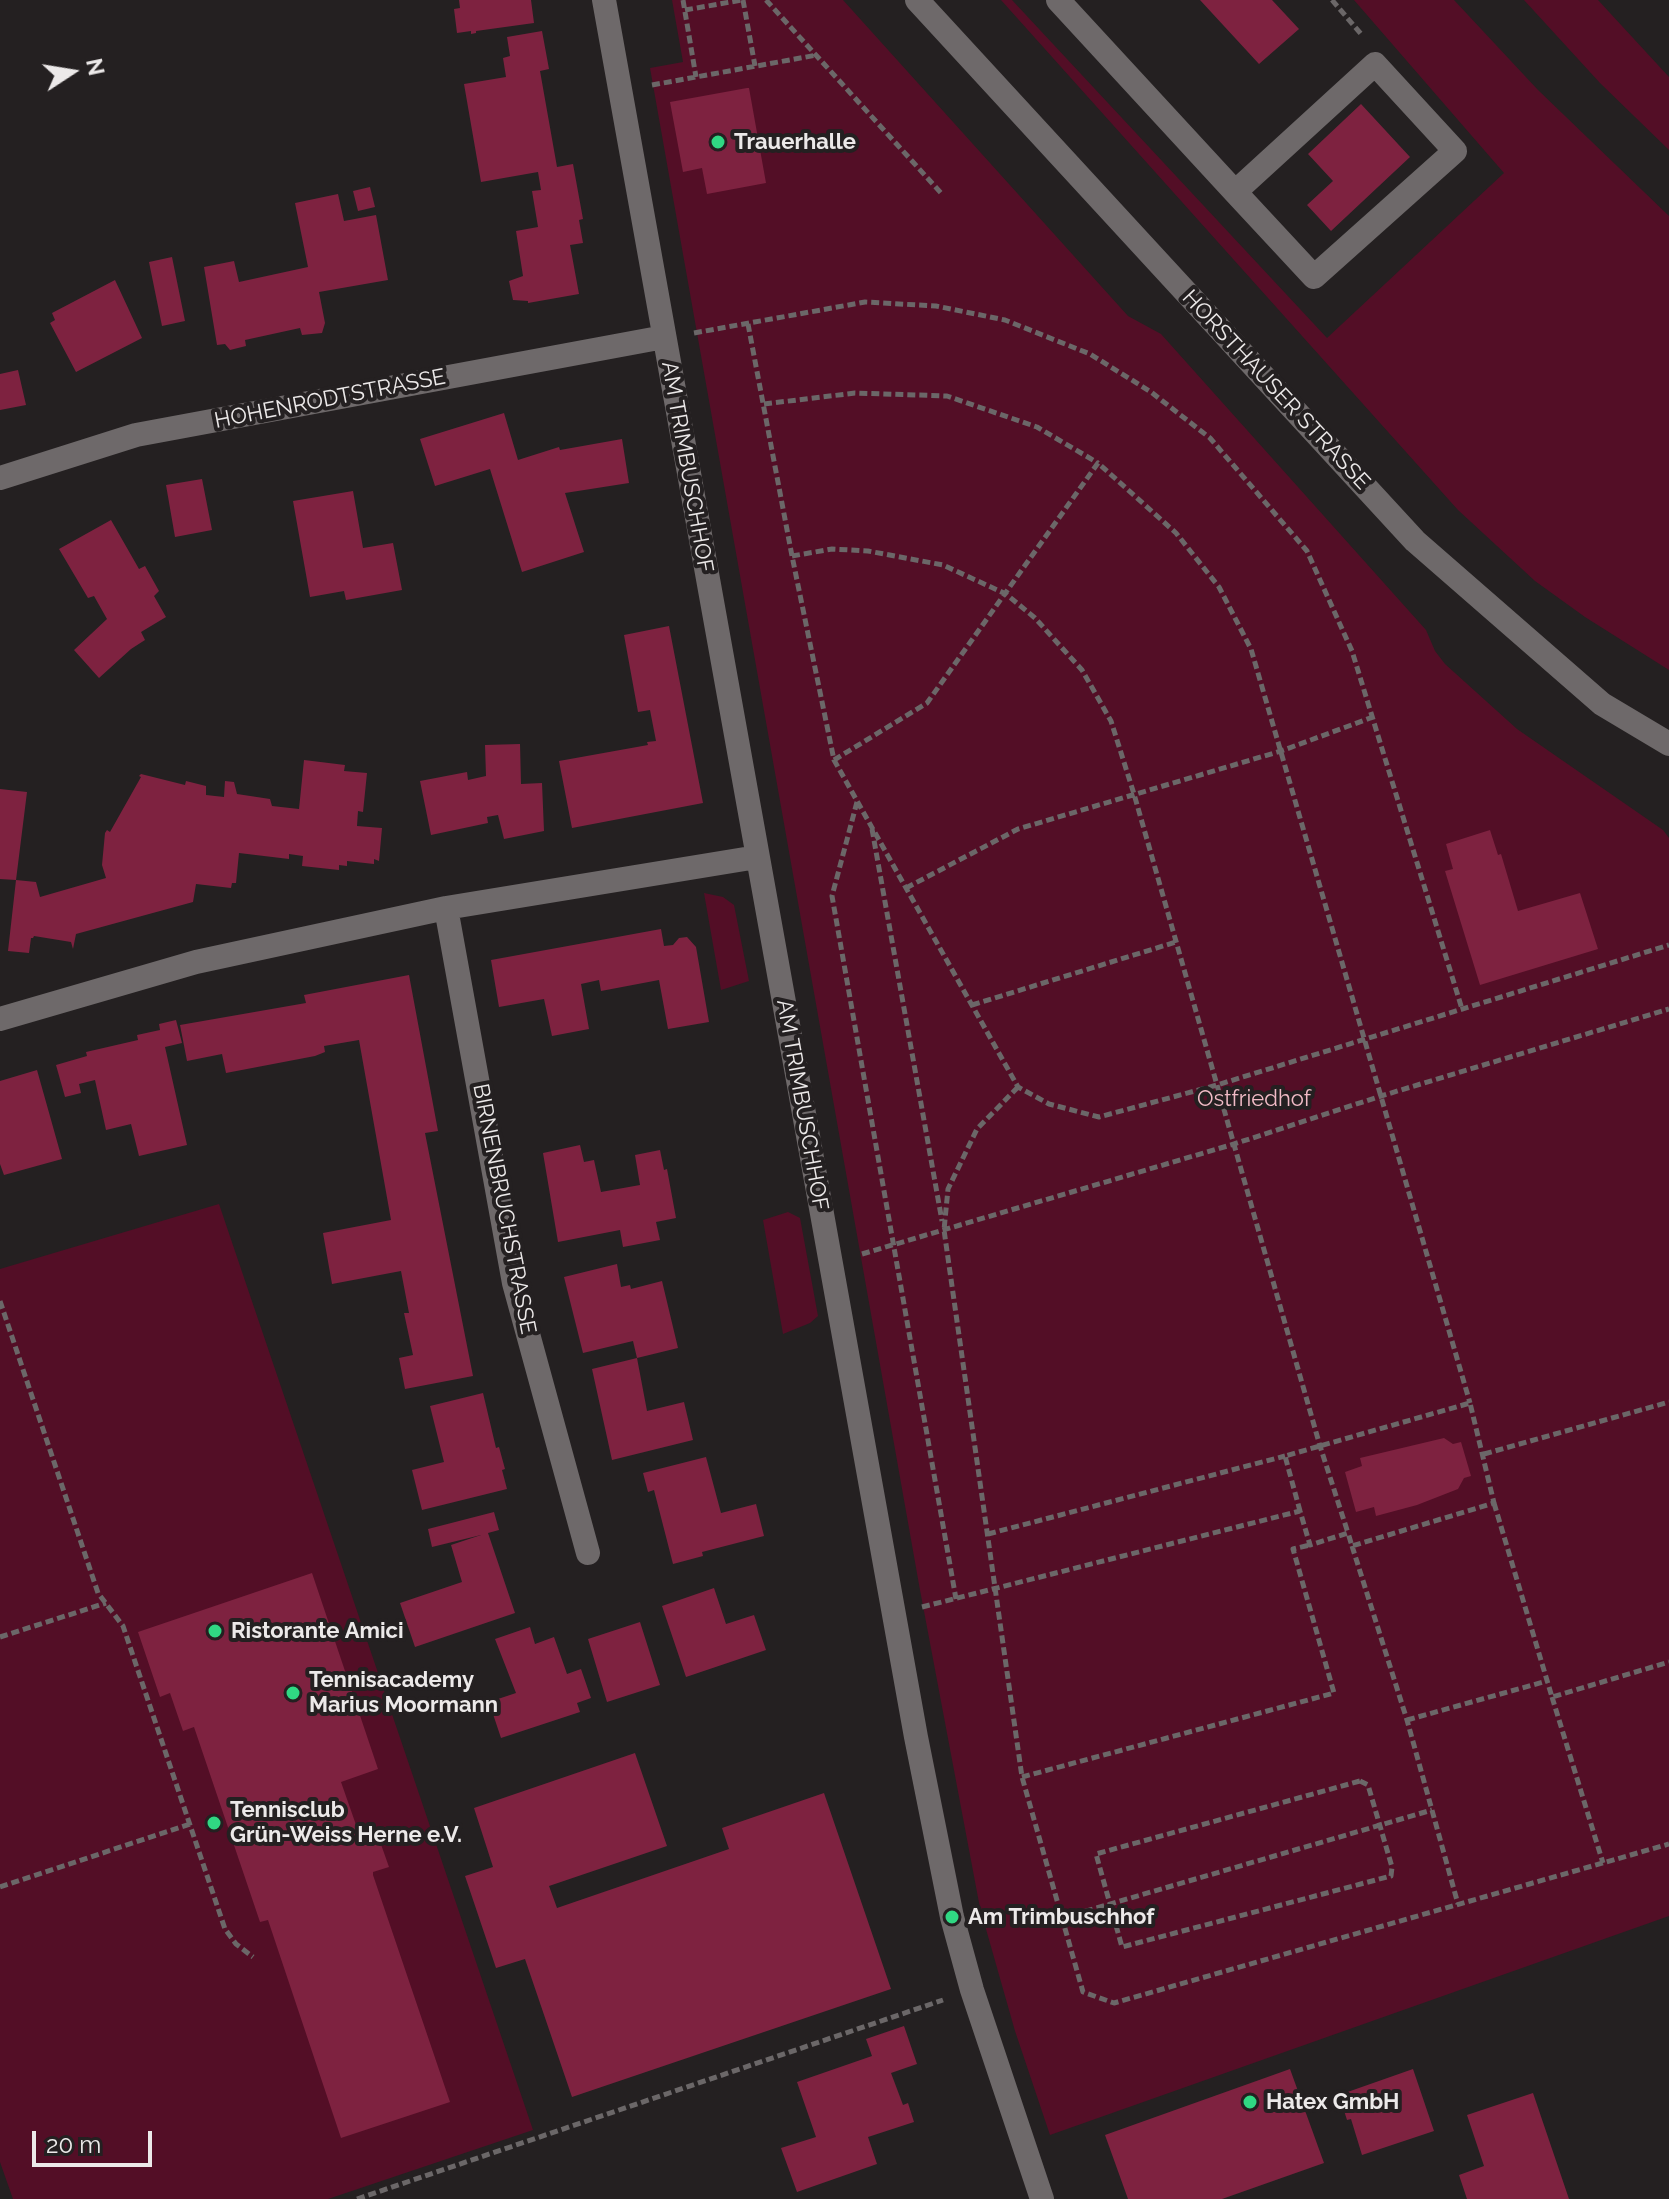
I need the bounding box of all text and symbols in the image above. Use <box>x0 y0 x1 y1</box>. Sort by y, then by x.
north arrow <box>32 32 112 112</box>
text: N <box>81 56 110 78</box>
place label: Trauerhalle <box>734 129 856 155</box>
marker: Trauerhalle <box>709 133 727 151</box>
street label: HORSTHAUSER STRASSE <box>1177 285 1375 495</box>
street label: AM TRIMBUSCHHOF <box>655 359 719 575</box>
street label: HOHENRODTSTRASSE <box>212 364 448 434</box>
street label: AM TRIMBUSCHHOF <box>770 997 834 1213</box>
street label: BIRNENBRUCHSTRASSE <box>467 1082 541 1336</box>
park label: Ostfriedhof <box>1197 1086 1311 1112</box>
place label: Ristorante Amici <box>231 1618 404 1644</box>
marker: Ristorante Amici <box>206 1622 224 1640</box>
place label: Tennisacademy Marius Moormann <box>309 1667 498 1718</box>
marker: Tennisacademy Marius Moormann <box>284 1684 302 1702</box>
place label: Tennisclub Grün-Weiss Herne e.V. <box>230 1797 462 1848</box>
marker: Tennisclub Grün-Weiss Herne e.V. <box>205 1814 223 1832</box>
place label: Am Trimbuschhof <box>968 1904 1154 1930</box>
marker: Am Trimbuschhof <box>943 1908 961 1926</box>
place label: Hatex GmbH <box>1266 2089 1399 2115</box>
marker: Hatex GmbH <box>1241 2093 1259 2111</box>
scale bar <box>36 2115 156 2165</box>
text: 20 m <box>46 2130 101 2159</box>

